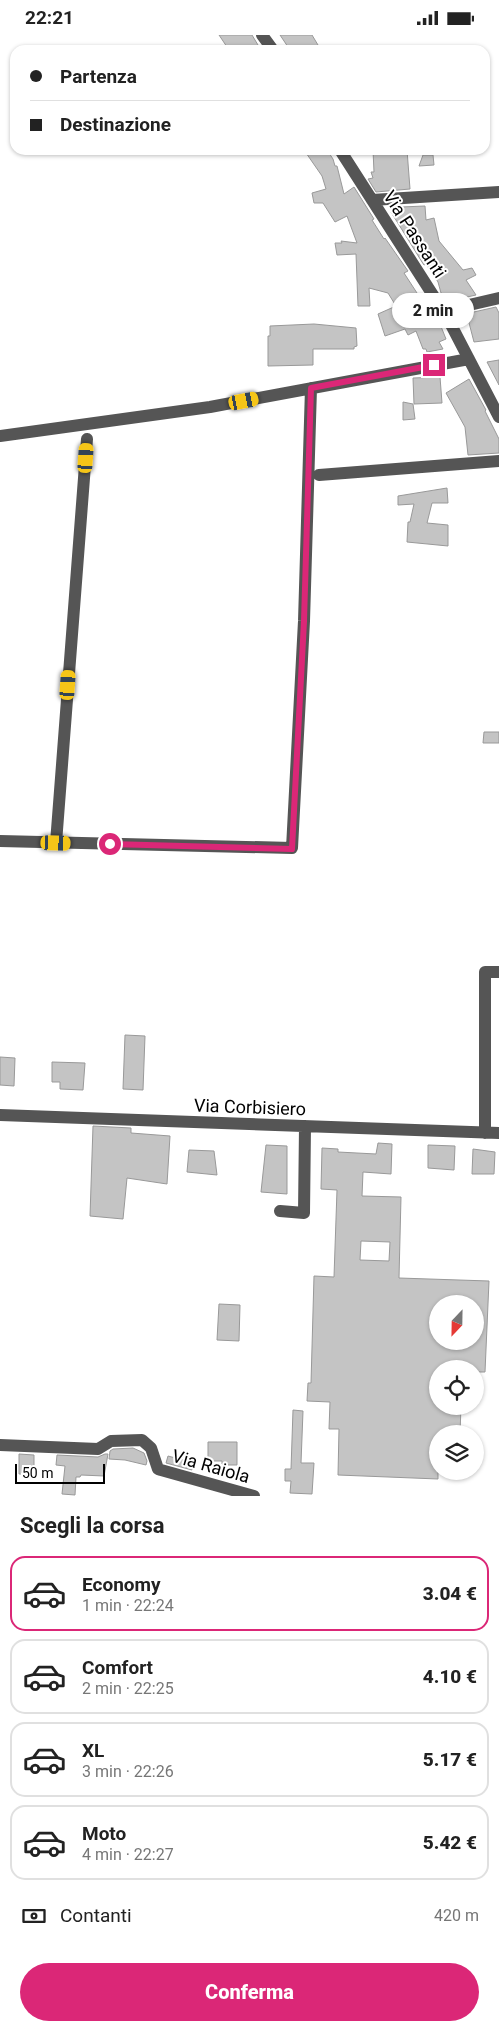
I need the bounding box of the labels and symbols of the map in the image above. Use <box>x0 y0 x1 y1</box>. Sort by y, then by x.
street label: Via Passanti <box>379 186 451 282</box>
callout: 2 min <box>393 293 475 327</box>
route end <box>423 354 445 376</box>
car <box>227 391 260 411</box>
car <box>77 443 94 473</box>
car <box>59 670 76 700</box>
route start <box>99 833 121 855</box>
car <box>40 835 71 851</box>
street label: Via Corbisiero <box>194 1095 306 1119</box>
north arrow <box>429 1295 484 1350</box>
street label: Via Raiola <box>170 1445 252 1487</box>
scale bar <box>15 1461 105 1484</box>

